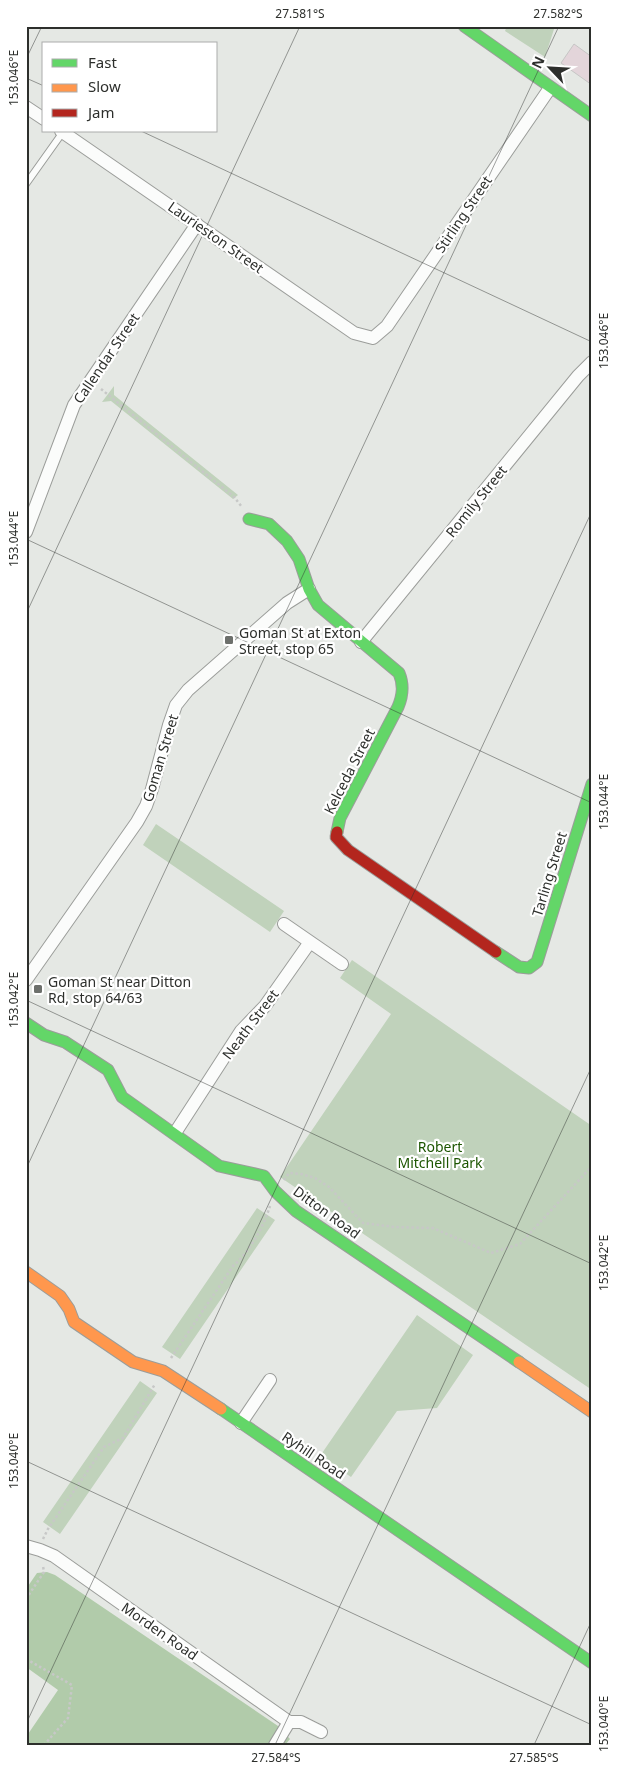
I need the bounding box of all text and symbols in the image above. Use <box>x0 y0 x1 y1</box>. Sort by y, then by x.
text: 27.581°S <box>275 5 325 22</box>
text: 27.582°S <box>533 5 583 22</box>
legend <box>42 42 218 132</box>
north arrow <box>526 42 576 92</box>
text: 153.046°E <box>5 50 22 106</box>
text: Fast <box>88 52 117 72</box>
text: N <box>527 53 549 71</box>
text: Slow <box>88 76 121 96</box>
text: Jam <box>86 102 115 122</box>
street label: Stirling Street <box>430 172 496 256</box>
street label: Laurieston Street <box>164 197 268 277</box>
street label: Callendar Street <box>69 309 143 407</box>
text: 153.046°E <box>595 313 612 369</box>
street label: Romily Street <box>441 461 511 541</box>
text: 153.044°E <box>5 511 22 567</box>
place label: Goman St at Exton Street, stop 65 <box>239 623 361 658</box>
marker: Goman St at Exton Street, stop 65 <box>223 634 235 646</box>
street label: Goman Street <box>138 712 182 804</box>
street label: Kelceda Street <box>319 725 379 817</box>
text: 153.044°E <box>595 774 612 830</box>
street label: Tarling Street <box>527 829 571 919</box>
text: 153.042°E <box>5 972 22 1028</box>
place label: Goman St near Ditton Rd, stop 64/63 <box>48 972 191 1007</box>
marker: Goman St near Ditton Rd, stop 64/63 <box>32 983 44 995</box>
street label: Neath Street <box>217 985 283 1063</box>
park label: Robert Mitchell Park <box>397 1137 483 1172</box>
street label: Ditton Road <box>290 1181 364 1243</box>
text: 153.042°E <box>595 1235 612 1291</box>
street label: Ryhill Road <box>279 1427 349 1483</box>
text: 153.040°E <box>5 1433 22 1489</box>
street label: Morden Road <box>118 1598 202 1664</box>
text: 153.040°E <box>595 1696 612 1752</box>
text: 27.584°S <box>251 1749 301 1766</box>
text: 27.585°S <box>509 1749 559 1766</box>

